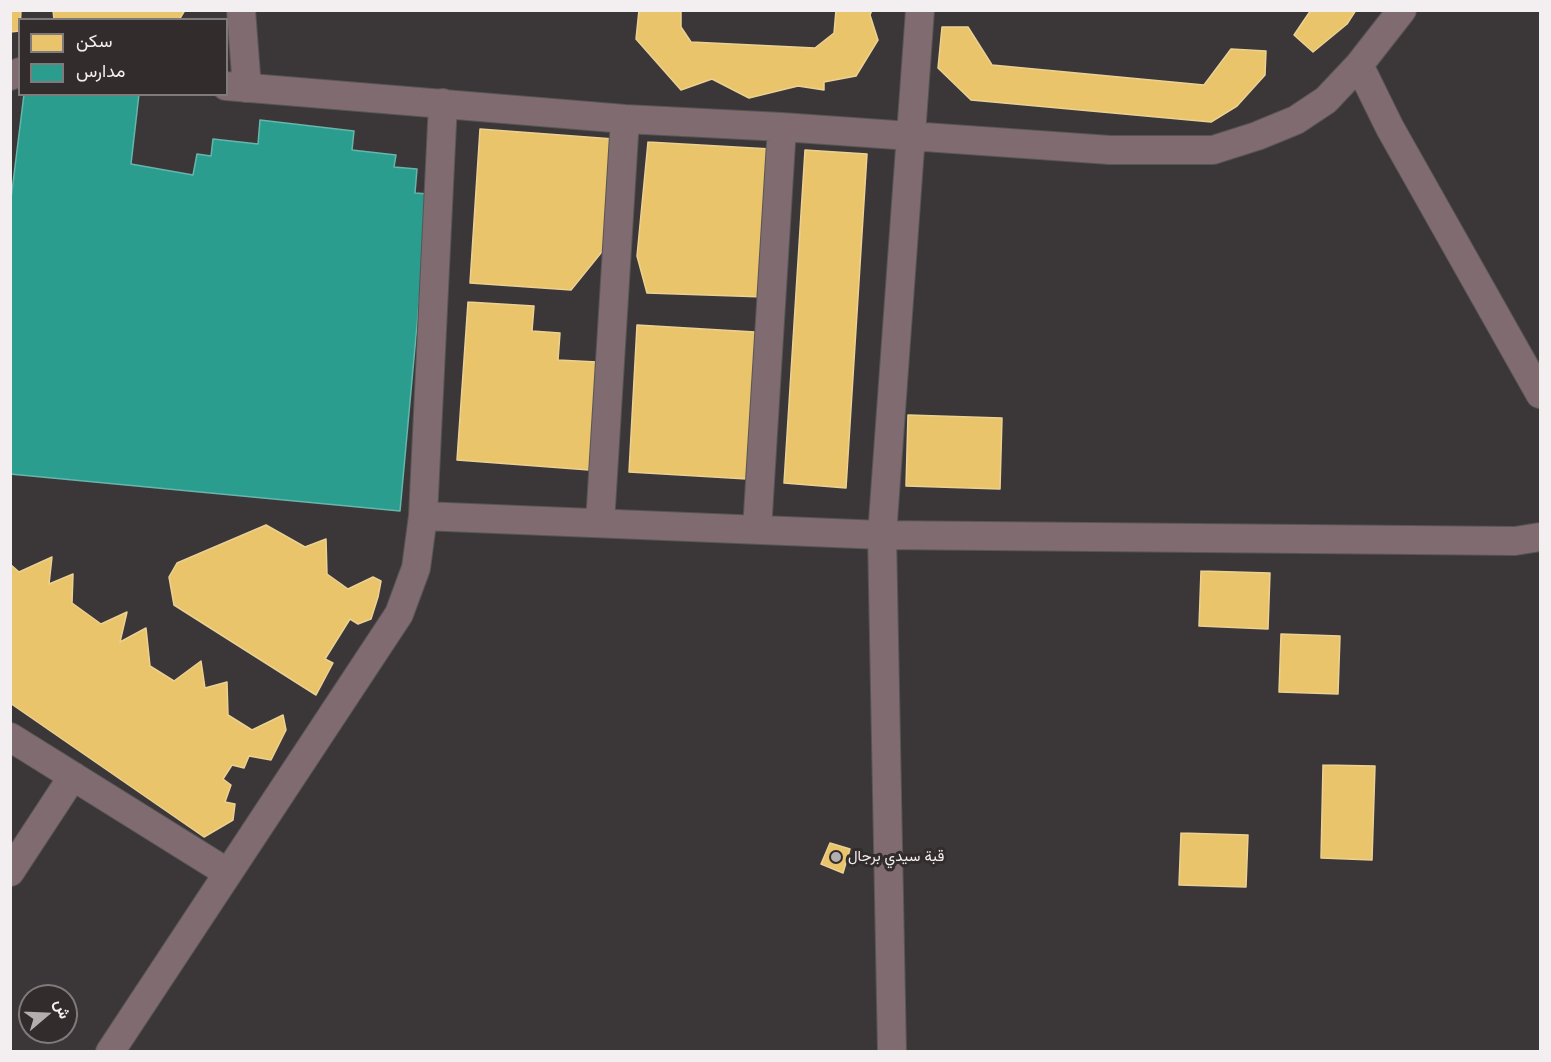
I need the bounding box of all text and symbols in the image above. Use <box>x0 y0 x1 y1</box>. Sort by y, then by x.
legend <box>18 18 228 96</box>
text: سكن <box>76 29 112 52</box>
text: مدارس <box>76 59 125 82</box>
place label: قبة سيدي برجال <box>848 848 944 866</box>
marker: قبة سيدي برجال <box>829 850 843 864</box>
north arrow <box>18 984 78 1044</box>
text: ش <box>51 996 76 1021</box>

